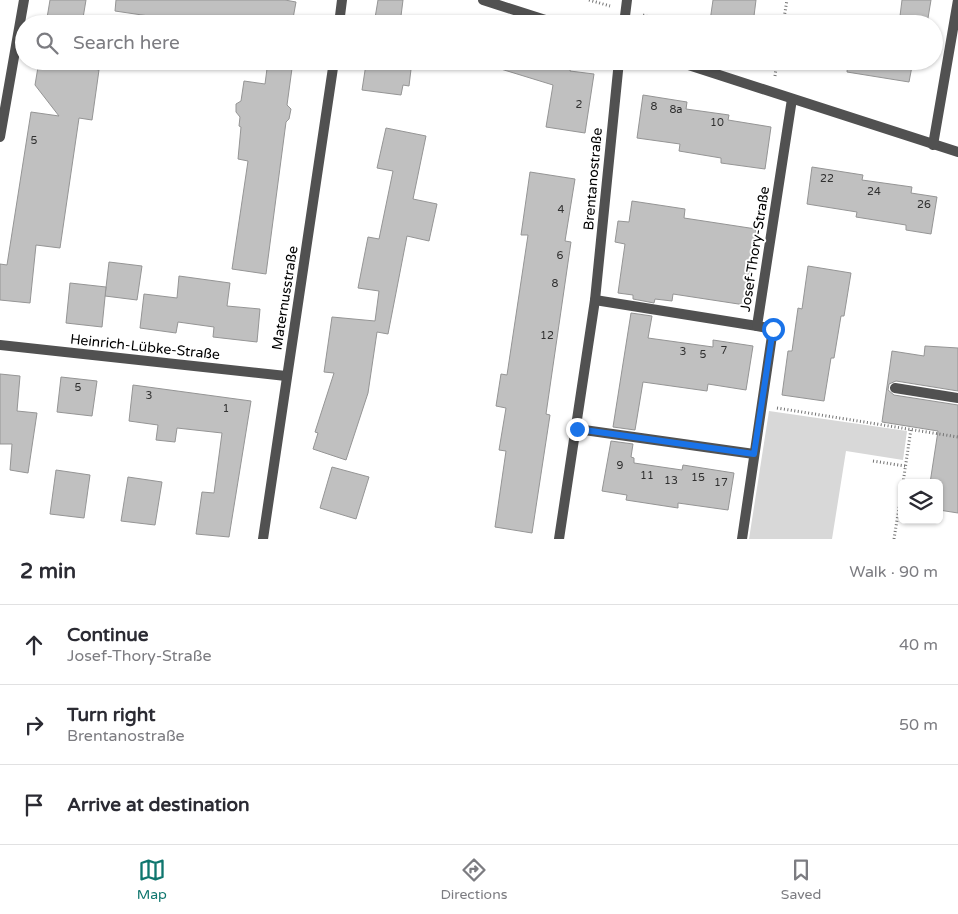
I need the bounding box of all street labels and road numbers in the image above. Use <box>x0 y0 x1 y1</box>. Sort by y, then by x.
street label: Brentanostraße <box>580 127 606 231</box>
street label: Josef-Thory-Straße <box>737 185 773 313</box>
street label: Maternusstraße <box>268 245 302 351</box>
street label: Heinrich-Lübke-Straße <box>69 331 221 363</box>

